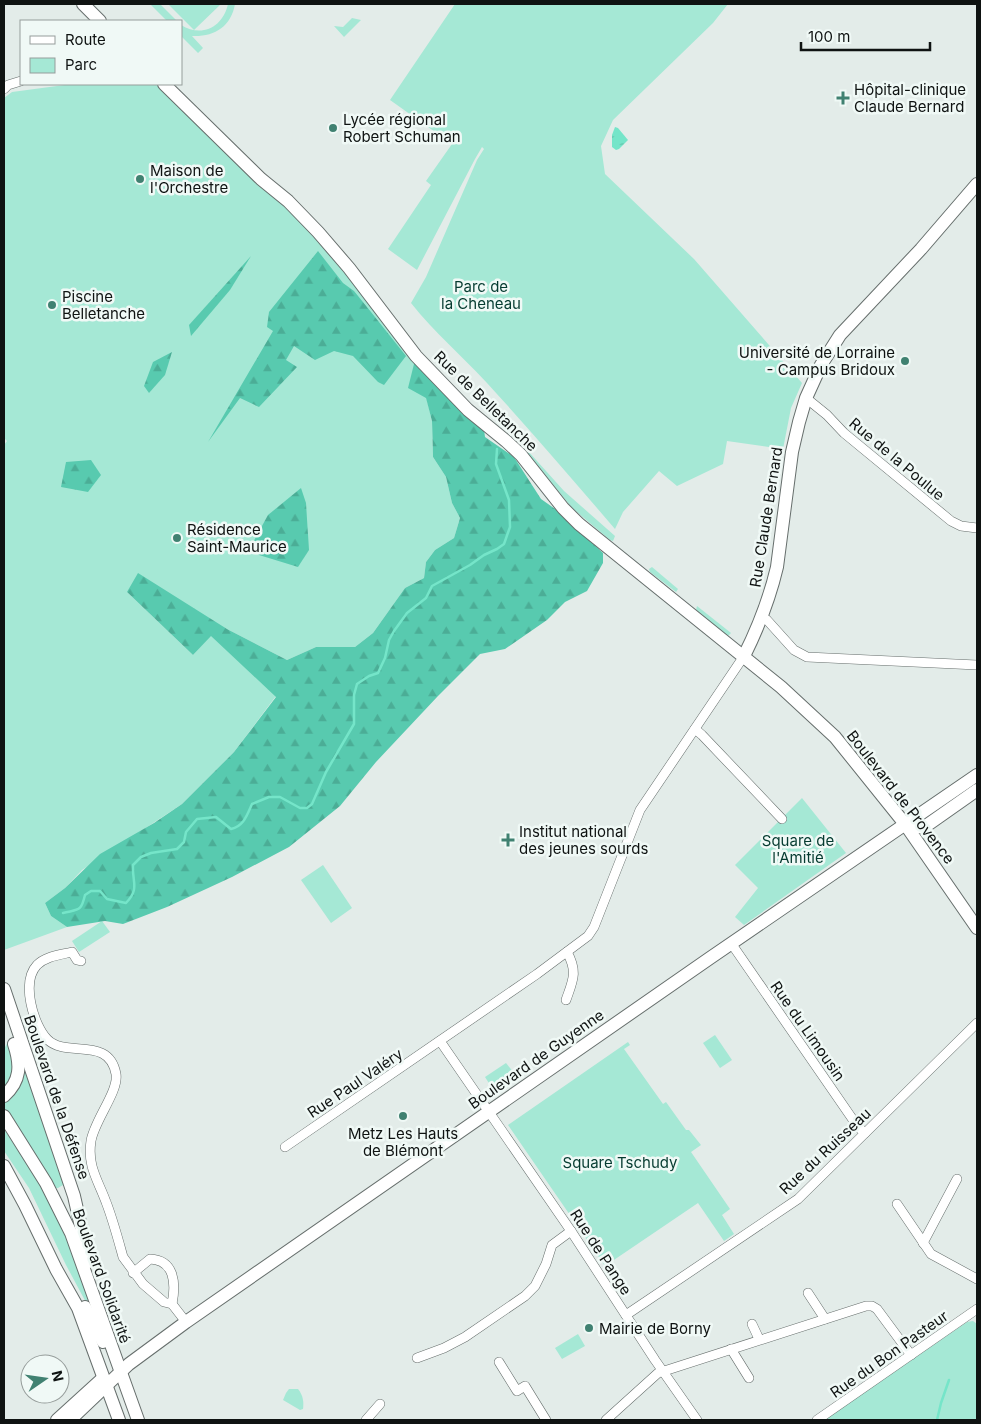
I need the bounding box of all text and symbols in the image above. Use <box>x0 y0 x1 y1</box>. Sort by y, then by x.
legend <box>20 20 182 85</box>
scale bar <box>801 20 930 52</box>
text: 100 m <box>808 27 850 46</box>
text: Route <box>65 30 106 49</box>
text: Parc <box>65 55 97 74</box>
place label: Hôpital-clinique Claude Bernard <box>854 80 966 116</box>
marker: Hôpital-clinique Claude Bernard <box>836 91 850 105</box>
place label: Lycée régional Robert Schuman <box>343 110 461 146</box>
marker: Lycée régional Robert Schuman <box>327 122 339 134</box>
place label: Maison de l'Orchestre <box>150 161 228 197</box>
marker: Maison de l'Orchestre <box>134 173 146 185</box>
park label: Parc de la Cheneau <box>441 277 521 313</box>
place label: Piscine Belletanche <box>62 287 145 323</box>
marker: Piscine Belletanche <box>46 299 58 311</box>
place label: Université de Lorraine - Campus Bridoux <box>739 343 895 379</box>
street label: Rue de Belletanche <box>430 347 542 455</box>
marker: Université de Lorraine - Campus Bridoux <box>899 355 911 367</box>
street label: Rue de la Poulue <box>845 414 949 504</box>
street label: Rue Claude Bernard <box>746 445 786 589</box>
place label: Résidence Saint-Maurice <box>187 520 287 556</box>
marker: Résidence Saint-Maurice <box>171 532 183 544</box>
street label: Boulevard de Provence <box>843 726 959 868</box>
place label: Institut national des jeunes sourds <box>519 822 648 858</box>
park label: Square de l'Amitié <box>762 831 834 867</box>
marker: Institut national des jeunes sourds <box>501 833 515 847</box>
street label: Rue du Limousin <box>767 978 849 1084</box>
street label: Boulevard de Guyenne <box>465 1005 607 1113</box>
street label: Boulevard de la Défense <box>20 1012 94 1182</box>
street label: Rue Paul Valéry <box>304 1044 407 1122</box>
street label: Rue du Ruisseau <box>775 1104 875 1198</box>
marker: Metz Les Hauts de Blémont <box>397 1110 409 1122</box>
place label: Metz Les Hauts de Blémont <box>348 1124 458 1160</box>
park label: Square Tschudy <box>563 1153 678 1172</box>
street label: Boulevard Solidarité <box>69 1206 135 1346</box>
street label: Rue de Pange <box>566 1206 636 1298</box>
street label: Rue du Bon Pasteur <box>826 1306 952 1402</box>
place label: Mairie de Borny <box>599 1319 712 1338</box>
marker: Mairie de Borny <box>583 1322 595 1334</box>
north arrow <box>20 1354 70 1404</box>
text: N <box>49 1369 68 1383</box>

